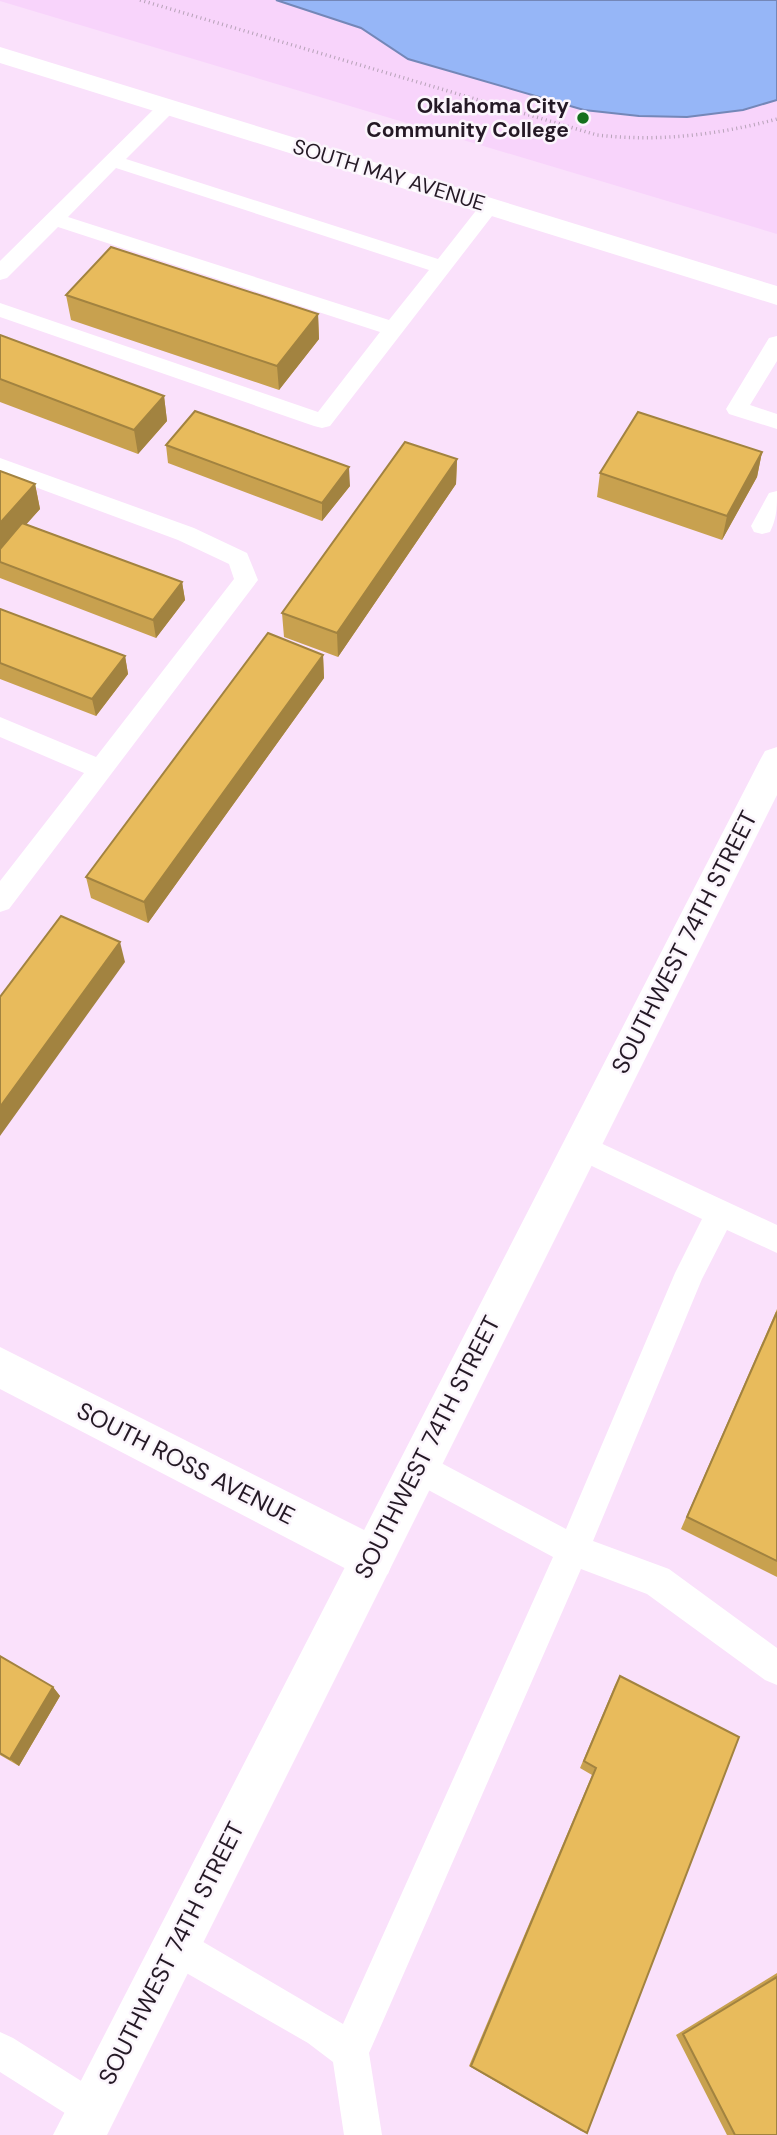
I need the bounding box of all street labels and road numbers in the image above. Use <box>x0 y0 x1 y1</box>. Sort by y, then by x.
street label: SOUTH MAY AVENUE <box>289 132 489 218</box>
street label: SOUTHWEST 74TH STREET <box>604 805 764 1079</box>
street label: SOUTHWEST 74TH STREET <box>347 1310 507 1584</box>
street label: SOUTH ROSS AVENUE <box>72 1395 300 1531</box>
street label: SOUTHWEST 74TH STREET <box>91 1816 251 2090</box>

